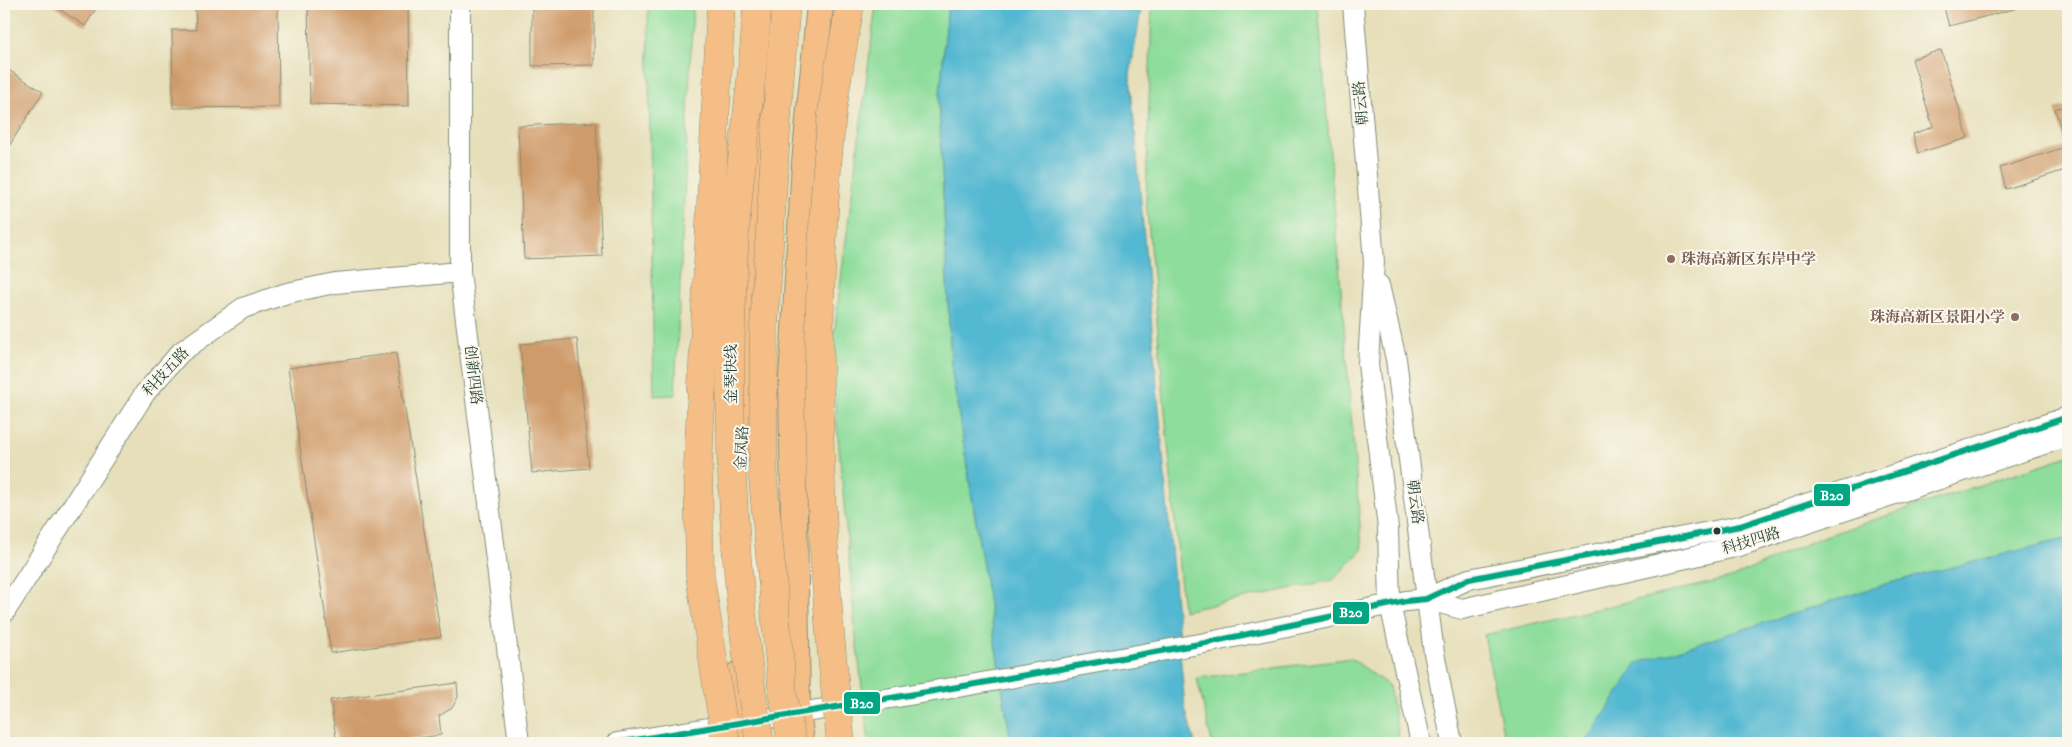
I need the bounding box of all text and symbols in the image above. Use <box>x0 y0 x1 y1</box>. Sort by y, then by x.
street label: 朝云路 <box>1350 80 1372 126</box>
place label: 珠海高新区东岸中学 <box>1681 250 1816 269</box>
marker: 珠海高新区东岸中学 <box>1665 253 1677 265</box>
place label: 珠海高新区景阳小学 <box>1870 308 2005 327</box>
marker: 珠海高新区景阳小学 <box>2009 311 2021 323</box>
street label: 科技五路 <box>139 344 193 400</box>
street label: 创新四路 <box>460 344 486 406</box>
street label: 金琴快线 <box>722 344 741 404</box>
street label: 金凤路 <box>731 425 753 471</box>
street label: 朝云路 <box>1403 479 1427 525</box>
line badge: B20 <box>1813 483 1851 507</box>
text: B20 <box>1820 487 1844 505</box>
street label: 科技四路 <box>1720 523 1782 559</box>
unlabelled marker <box>1712 526 1722 536</box>
line badge: B20 <box>1332 601 1370 625</box>
text: B20 <box>1339 604 1363 622</box>
line badge: B20 <box>843 691 881 715</box>
text: B20 <box>850 695 874 713</box>

